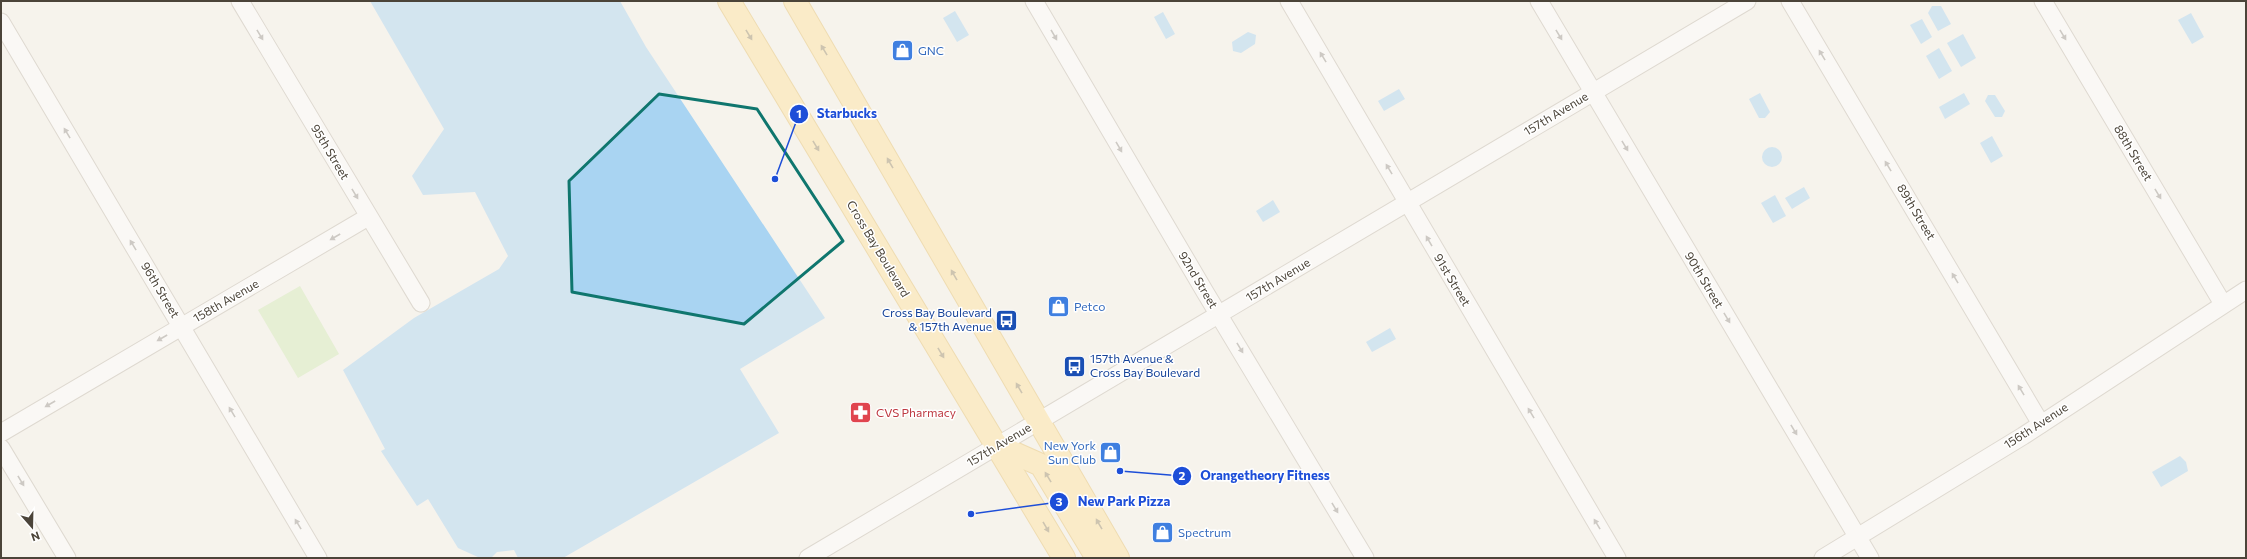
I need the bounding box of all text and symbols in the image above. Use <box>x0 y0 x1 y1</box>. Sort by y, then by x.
one-way arrow <box>256 29 263 41</box>
one-way arrow <box>745 29 752 41</box>
one-way arrow <box>1050 29 1057 41</box>
one-way arrow <box>1555 29 1562 40</box>
one-way arrow <box>2059 30 2067 40</box>
shop icon: GNC <box>890 38 916 64</box>
place label: GNC <box>918 43 944 57</box>
one-way arrow <box>821 44 828 56</box>
one-way arrow <box>1819 49 1826 61</box>
one-way arrow <box>1319 51 1326 63</box>
street label: 157th Avenue <box>1521 88 1590 138</box>
callout: Starbucks <box>789 101 885 126</box>
text: Starbucks <box>817 105 877 121</box>
text: 1 <box>796 106 802 120</box>
street label: 95th Street <box>309 121 353 182</box>
street label: 88th Street <box>2112 122 2156 183</box>
one-way arrow <box>63 127 70 139</box>
one-way arrow <box>812 140 819 152</box>
one-way arrow <box>1622 140 1629 152</box>
one-way arrow <box>1116 141 1123 153</box>
one-way arrow <box>886 157 893 168</box>
one-way arrow <box>1885 160 1892 172</box>
one-way arrow <box>1385 163 1392 175</box>
street label: 89th Street <box>1895 181 1939 242</box>
one-way arrow <box>351 188 358 200</box>
one-way arrow <box>2154 189 2162 199</box>
street label: Cross Bay Boulevard <box>844 198 913 299</box>
one-way arrow <box>329 234 341 241</box>
one-way arrow <box>1425 235 1432 246</box>
one-way arrow <box>130 239 137 251</box>
street label: 92nd Street <box>1176 248 1221 311</box>
street label: 90th Street <box>1683 249 1727 310</box>
street label: 91st Street <box>1432 251 1474 308</box>
street label: 157th Avenue <box>1243 254 1312 304</box>
street label: 96th Street <box>139 259 183 320</box>
one-way arrow <box>951 269 958 281</box>
one-way arrow <box>1951 272 1958 284</box>
street label: 158th Avenue <box>190 276 261 325</box>
shop icon: Petco <box>1046 294 1072 320</box>
place label: Petco <box>1074 299 1106 313</box>
place label: Cross Bay Boulevard & 157th Avenue <box>882 305 992 333</box>
bus stop icon: Cross Bay Boulevard & 157th Avenue <box>994 307 1020 333</box>
one-way arrow <box>1724 312 1731 324</box>
one-way arrow <box>156 335 168 342</box>
one-way arrow <box>1236 343 1244 353</box>
one-way arrow <box>938 347 945 359</box>
place label: 157th Avenue & Cross Bay Boulevard <box>1090 351 1200 379</box>
bus stop icon: 157th Avenue & Cross Bay Boulevard <box>1062 353 1088 379</box>
one-way arrow <box>1015 382 1022 394</box>
one-way arrow <box>2017 385 2025 395</box>
street label: 156th Avenue <box>2001 399 2070 451</box>
one-way arrow <box>44 400 56 407</box>
pharmacy icon: CVS Pharmacy <box>848 400 874 426</box>
place label: CVS Pharmacy <box>876 405 956 419</box>
one-way arrow <box>229 406 236 418</box>
one-way arrow <box>1527 407 1534 419</box>
street label: 157th Avenue <box>964 419 1033 469</box>
one-way arrow <box>1790 424 1797 436</box>
place label: New York Sun Club <box>1044 438 1096 466</box>
shop icon: New York Sun Club <box>1098 440 1124 466</box>
callout: Orangetheory Fitness <box>1172 463 1338 488</box>
text: Orangetheory Fitness <box>1200 467 1330 483</box>
text: 2 <box>1179 468 1186 482</box>
one-way arrow <box>1044 472 1052 482</box>
one-way arrow <box>17 475 24 487</box>
callout: New Park Pizza <box>1049 489 1178 514</box>
text: New Park Pizza <box>1078 493 1170 509</box>
text: 3 <box>1056 494 1063 508</box>
one-way arrow <box>1332 502 1339 514</box>
north arrow <box>12 507 52 547</box>
one-way arrow <box>295 518 302 530</box>
one-way arrow <box>1095 518 1102 530</box>
one-way arrow <box>1593 519 1601 529</box>
shop icon: Spectrum <box>1150 520 1176 546</box>
one-way arrow <box>1043 521 1050 533</box>
place label: Spectrum <box>1178 525 1231 539</box>
text: N <box>29 529 42 544</box>

